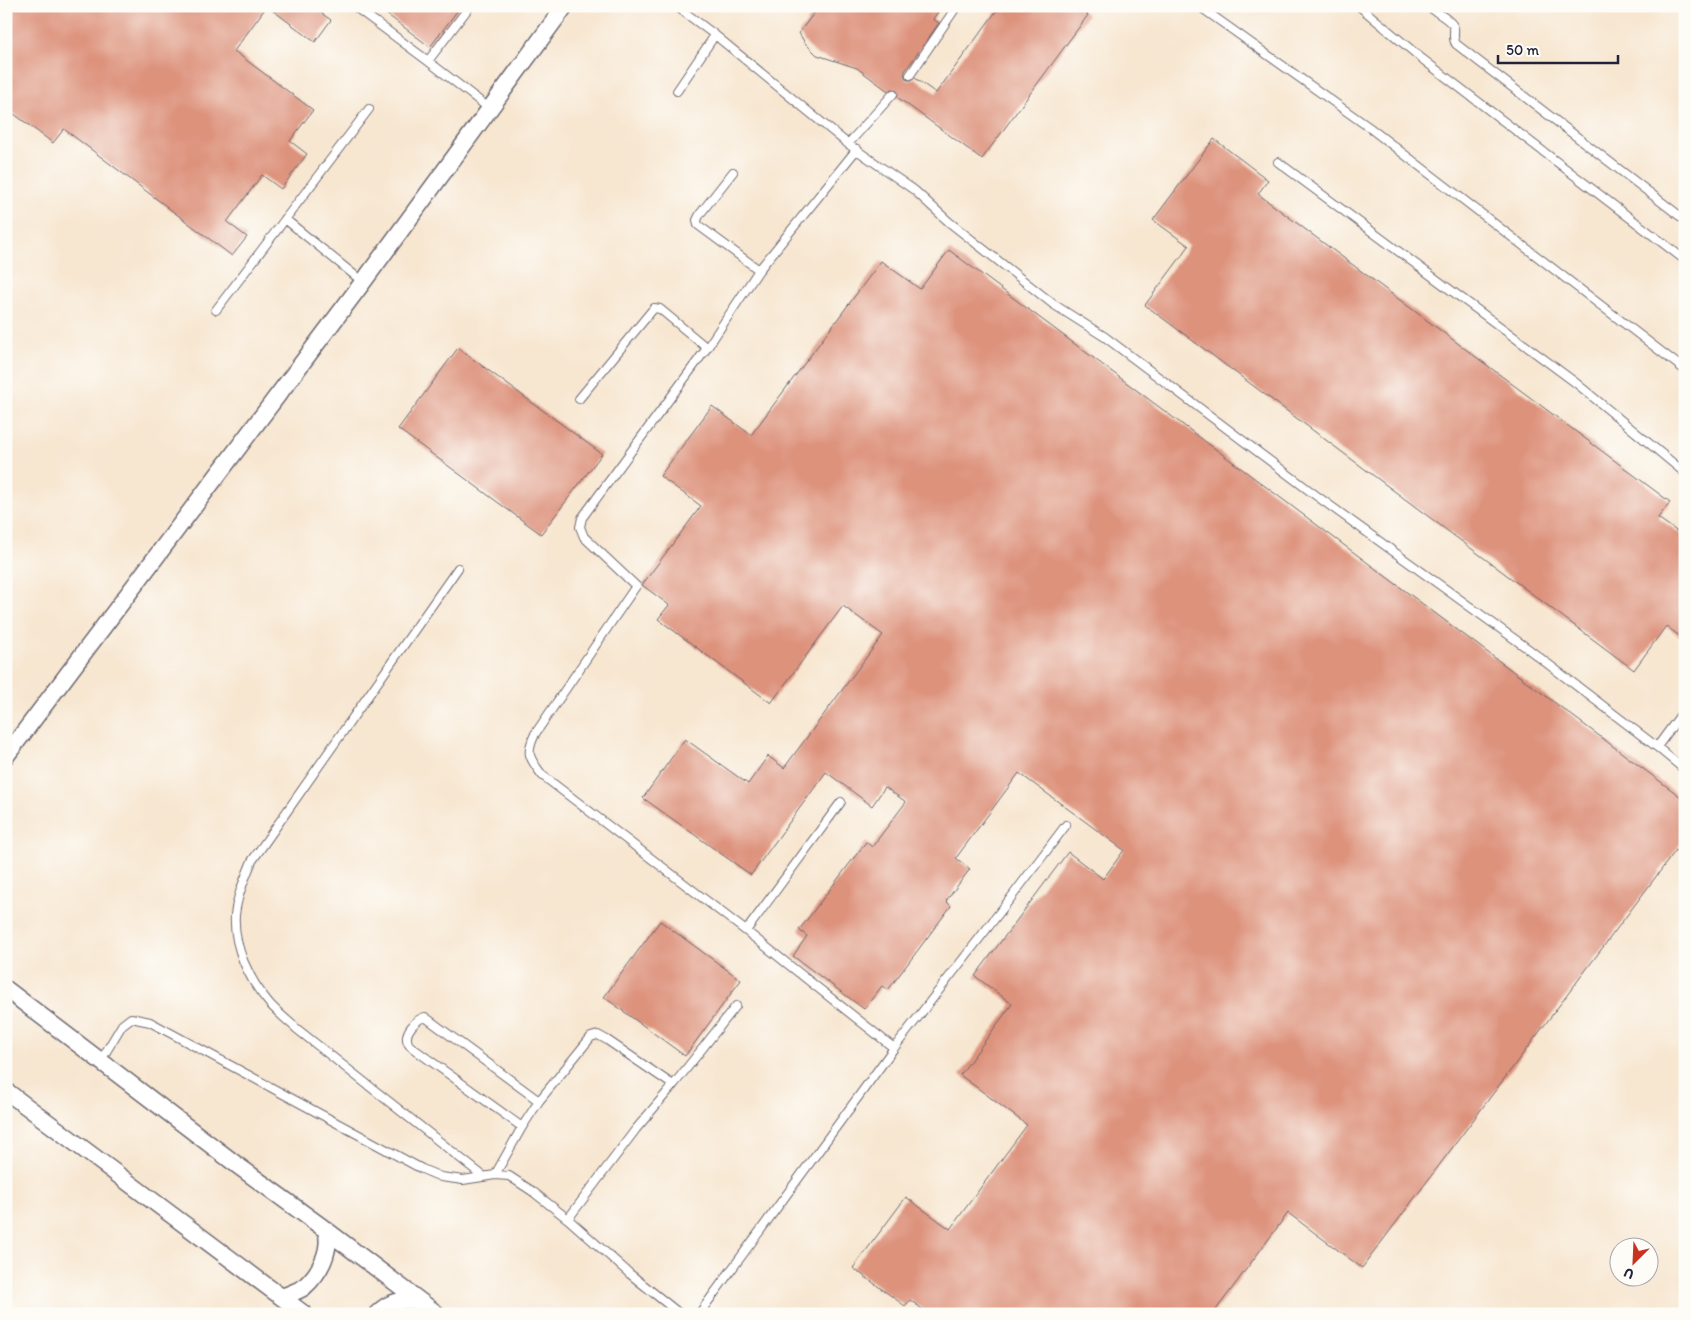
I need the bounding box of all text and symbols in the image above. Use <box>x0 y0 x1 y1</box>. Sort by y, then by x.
scale bar <box>1498 32 1618 64</box>
text: 50 m <box>1506 41 1539 59</box>
north arrow <box>1608 1238 1658 1288</box>
text: U <box>1621 1264 1637 1283</box>

